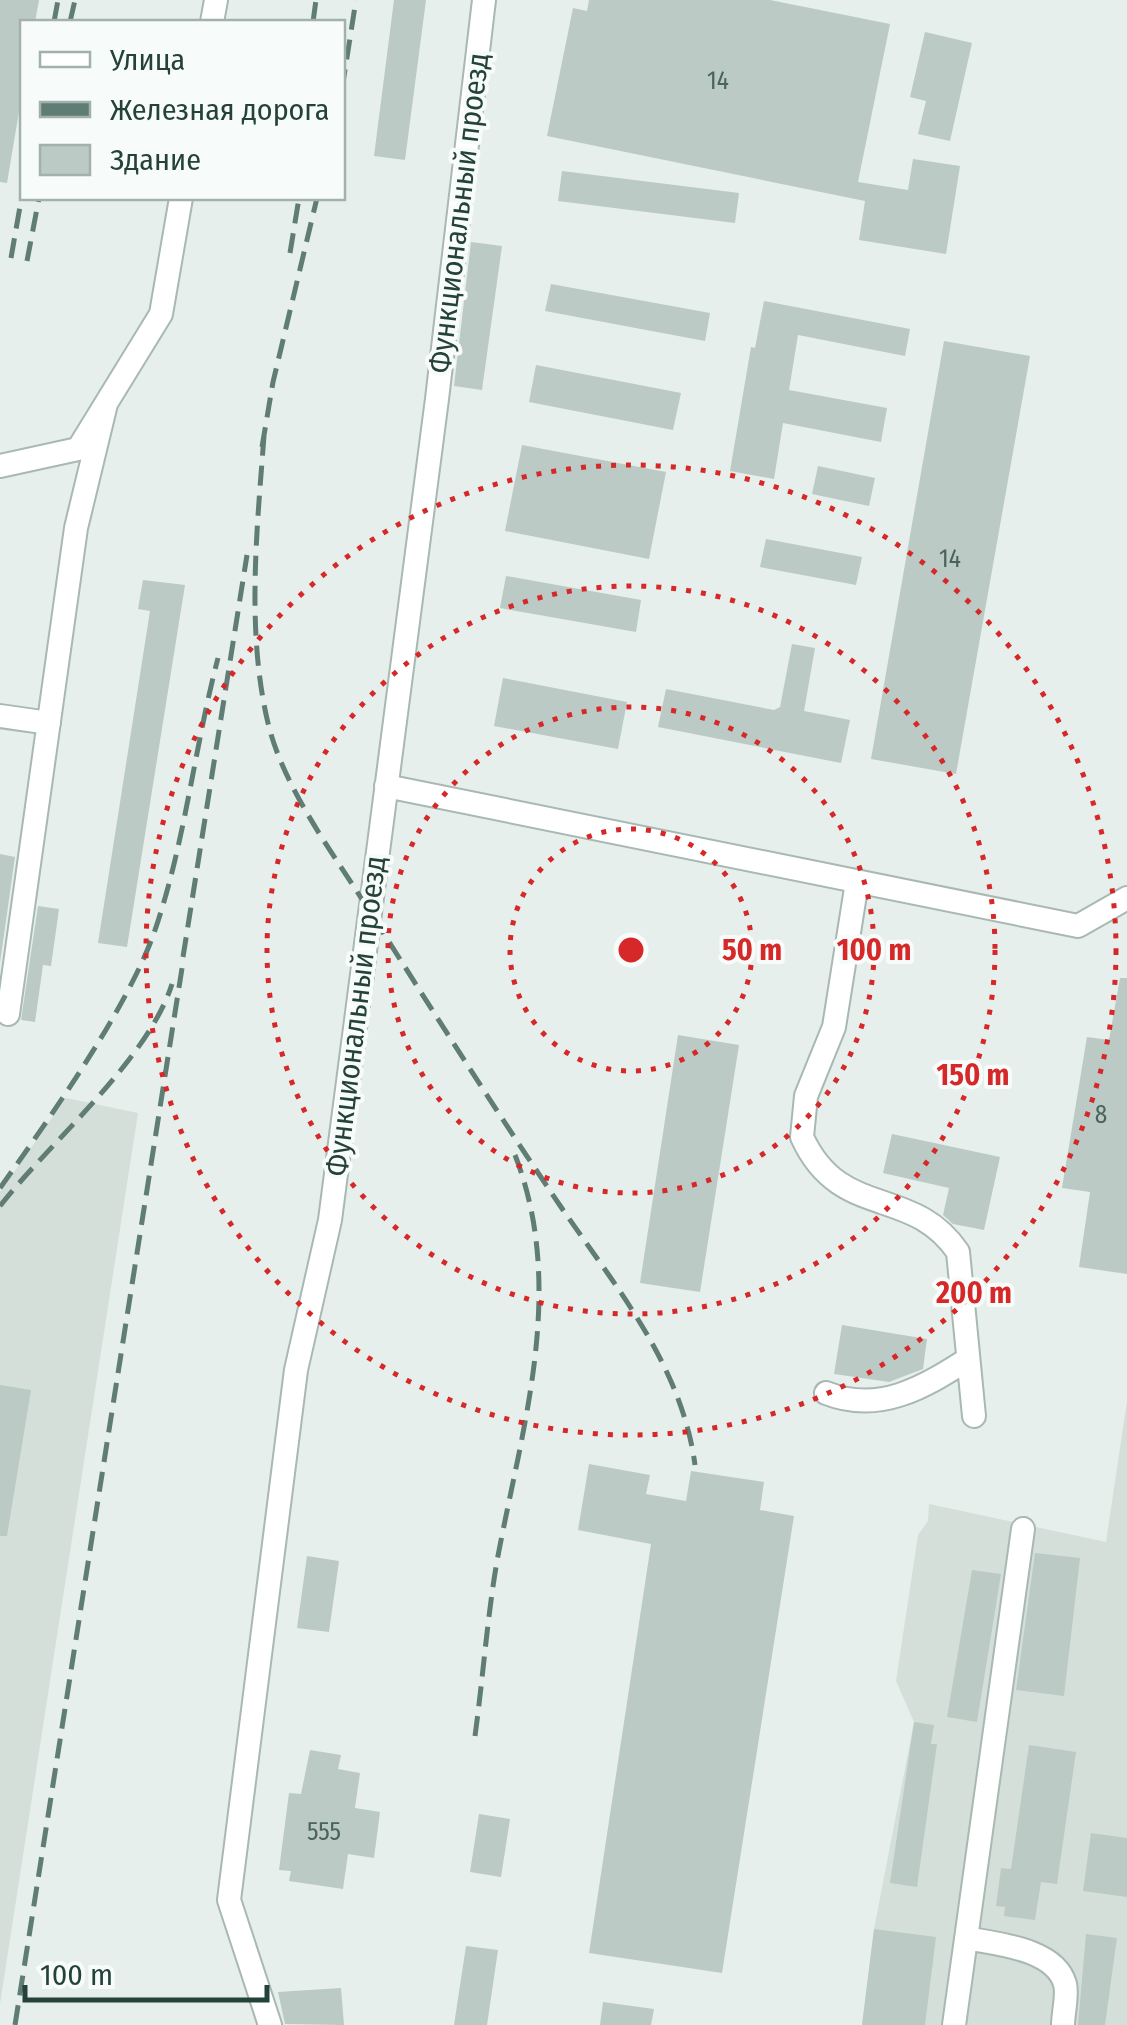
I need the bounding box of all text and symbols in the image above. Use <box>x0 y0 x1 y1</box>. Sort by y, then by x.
legend <box>20 20 345 200</box>
text: Улица <box>109 42 185 78</box>
street label: Функциональный проезд <box>421 51 497 375</box>
house number: 14 <box>707 66 729 96</box>
text: Железная дорога <box>110 92 330 128</box>
text: Здание <box>110 142 201 178</box>
house number: 14 <box>939 544 961 574</box>
street label: Функциональный проезд <box>318 854 394 1178</box>
centre of rings <box>613 932 649 968</box>
text: 50 m <box>722 932 782 968</box>
text: 100 m <box>837 932 911 968</box>
text: 150 m <box>937 1057 1009 1093</box>
house number: 8 <box>1095 1100 1107 1130</box>
text: 200 m <box>935 1275 1012 1311</box>
house number: 555 <box>307 1817 341 1847</box>
scale bar <box>25 1940 268 2002</box>
text: 100 m <box>40 1957 113 1993</box>

